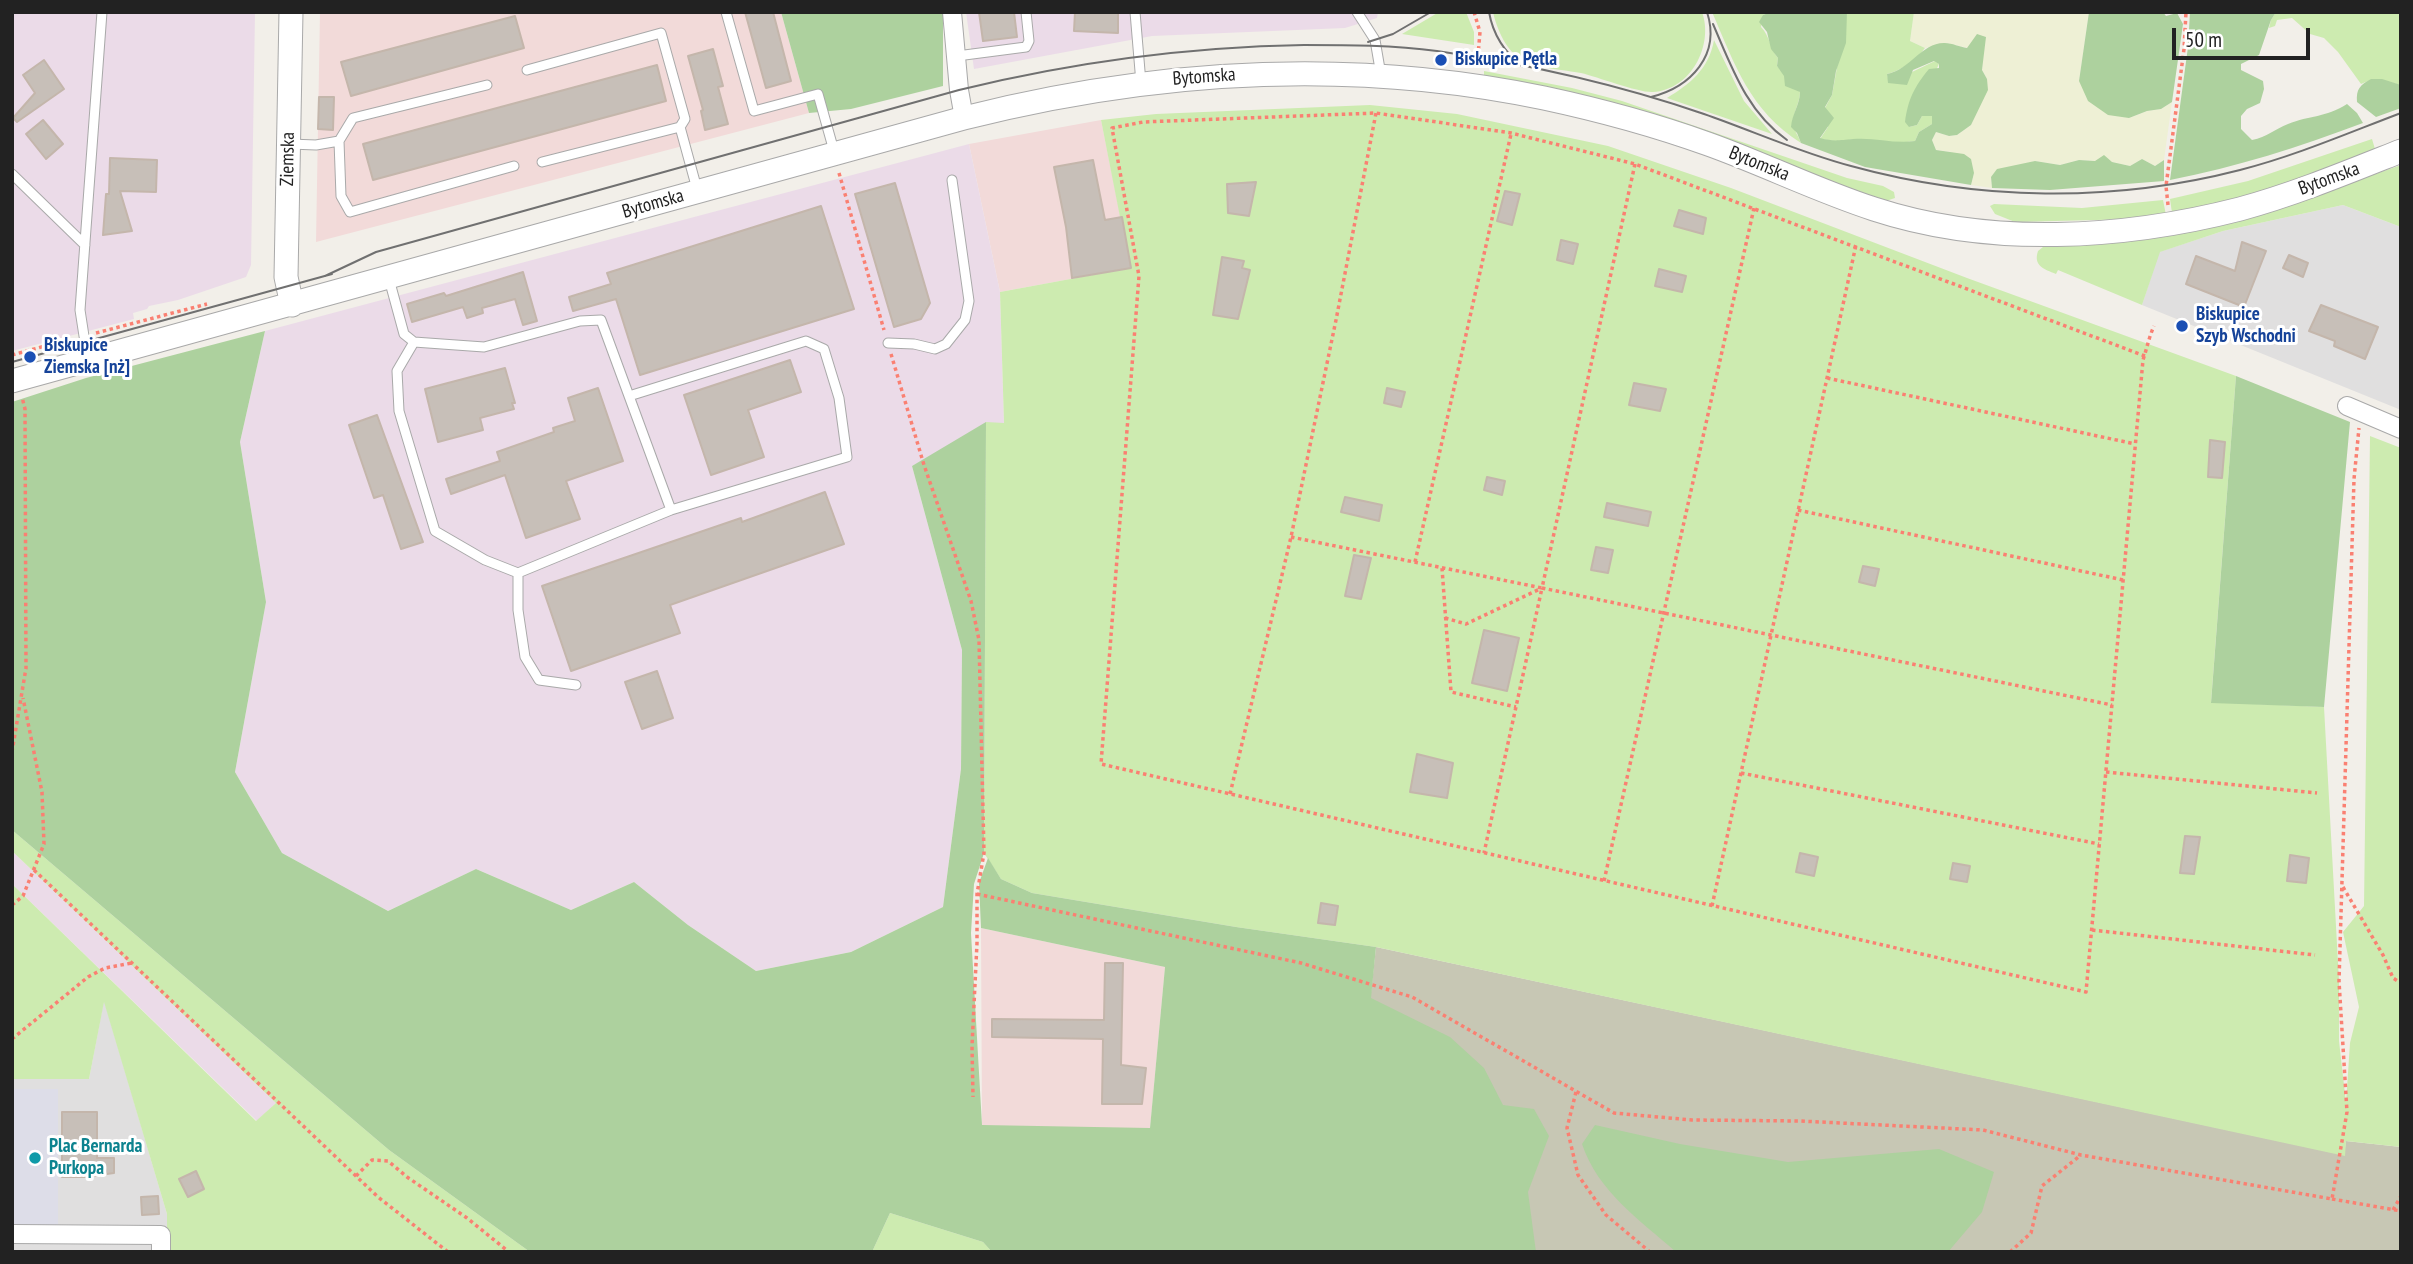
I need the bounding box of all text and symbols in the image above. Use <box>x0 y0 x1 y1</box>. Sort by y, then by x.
scale bar <box>2175 14 2313 58</box>
text: 50 m <box>2185 26 2222 53</box>
place label: Biskupice Pętla <box>1455 49 1557 71</box>
marker: Biskupice Pętla <box>1433 52 1449 68</box>
street label: Bytomska <box>1172 63 1236 91</box>
street label: Ziemska <box>276 132 300 186</box>
street label: Bytomska <box>1725 142 1793 186</box>
street label: Bytomska <box>2295 157 2363 201</box>
street label: Bytomska <box>620 184 686 224</box>
place label: Biskupice Szyb Wschodni <box>2196 304 2296 348</box>
marker: Biskupice Szyb Wschodni <box>2174 318 2190 334</box>
place label: Biskupice Ziemska [nż] <box>44 335 130 379</box>
marker: Biskupice Ziemska [nż] <box>22 349 38 365</box>
place label: Plac Bernarda Purkopa <box>49 1136 142 1180</box>
marker: Plac Bernarda Purkopa <box>27 1150 43 1166</box>

